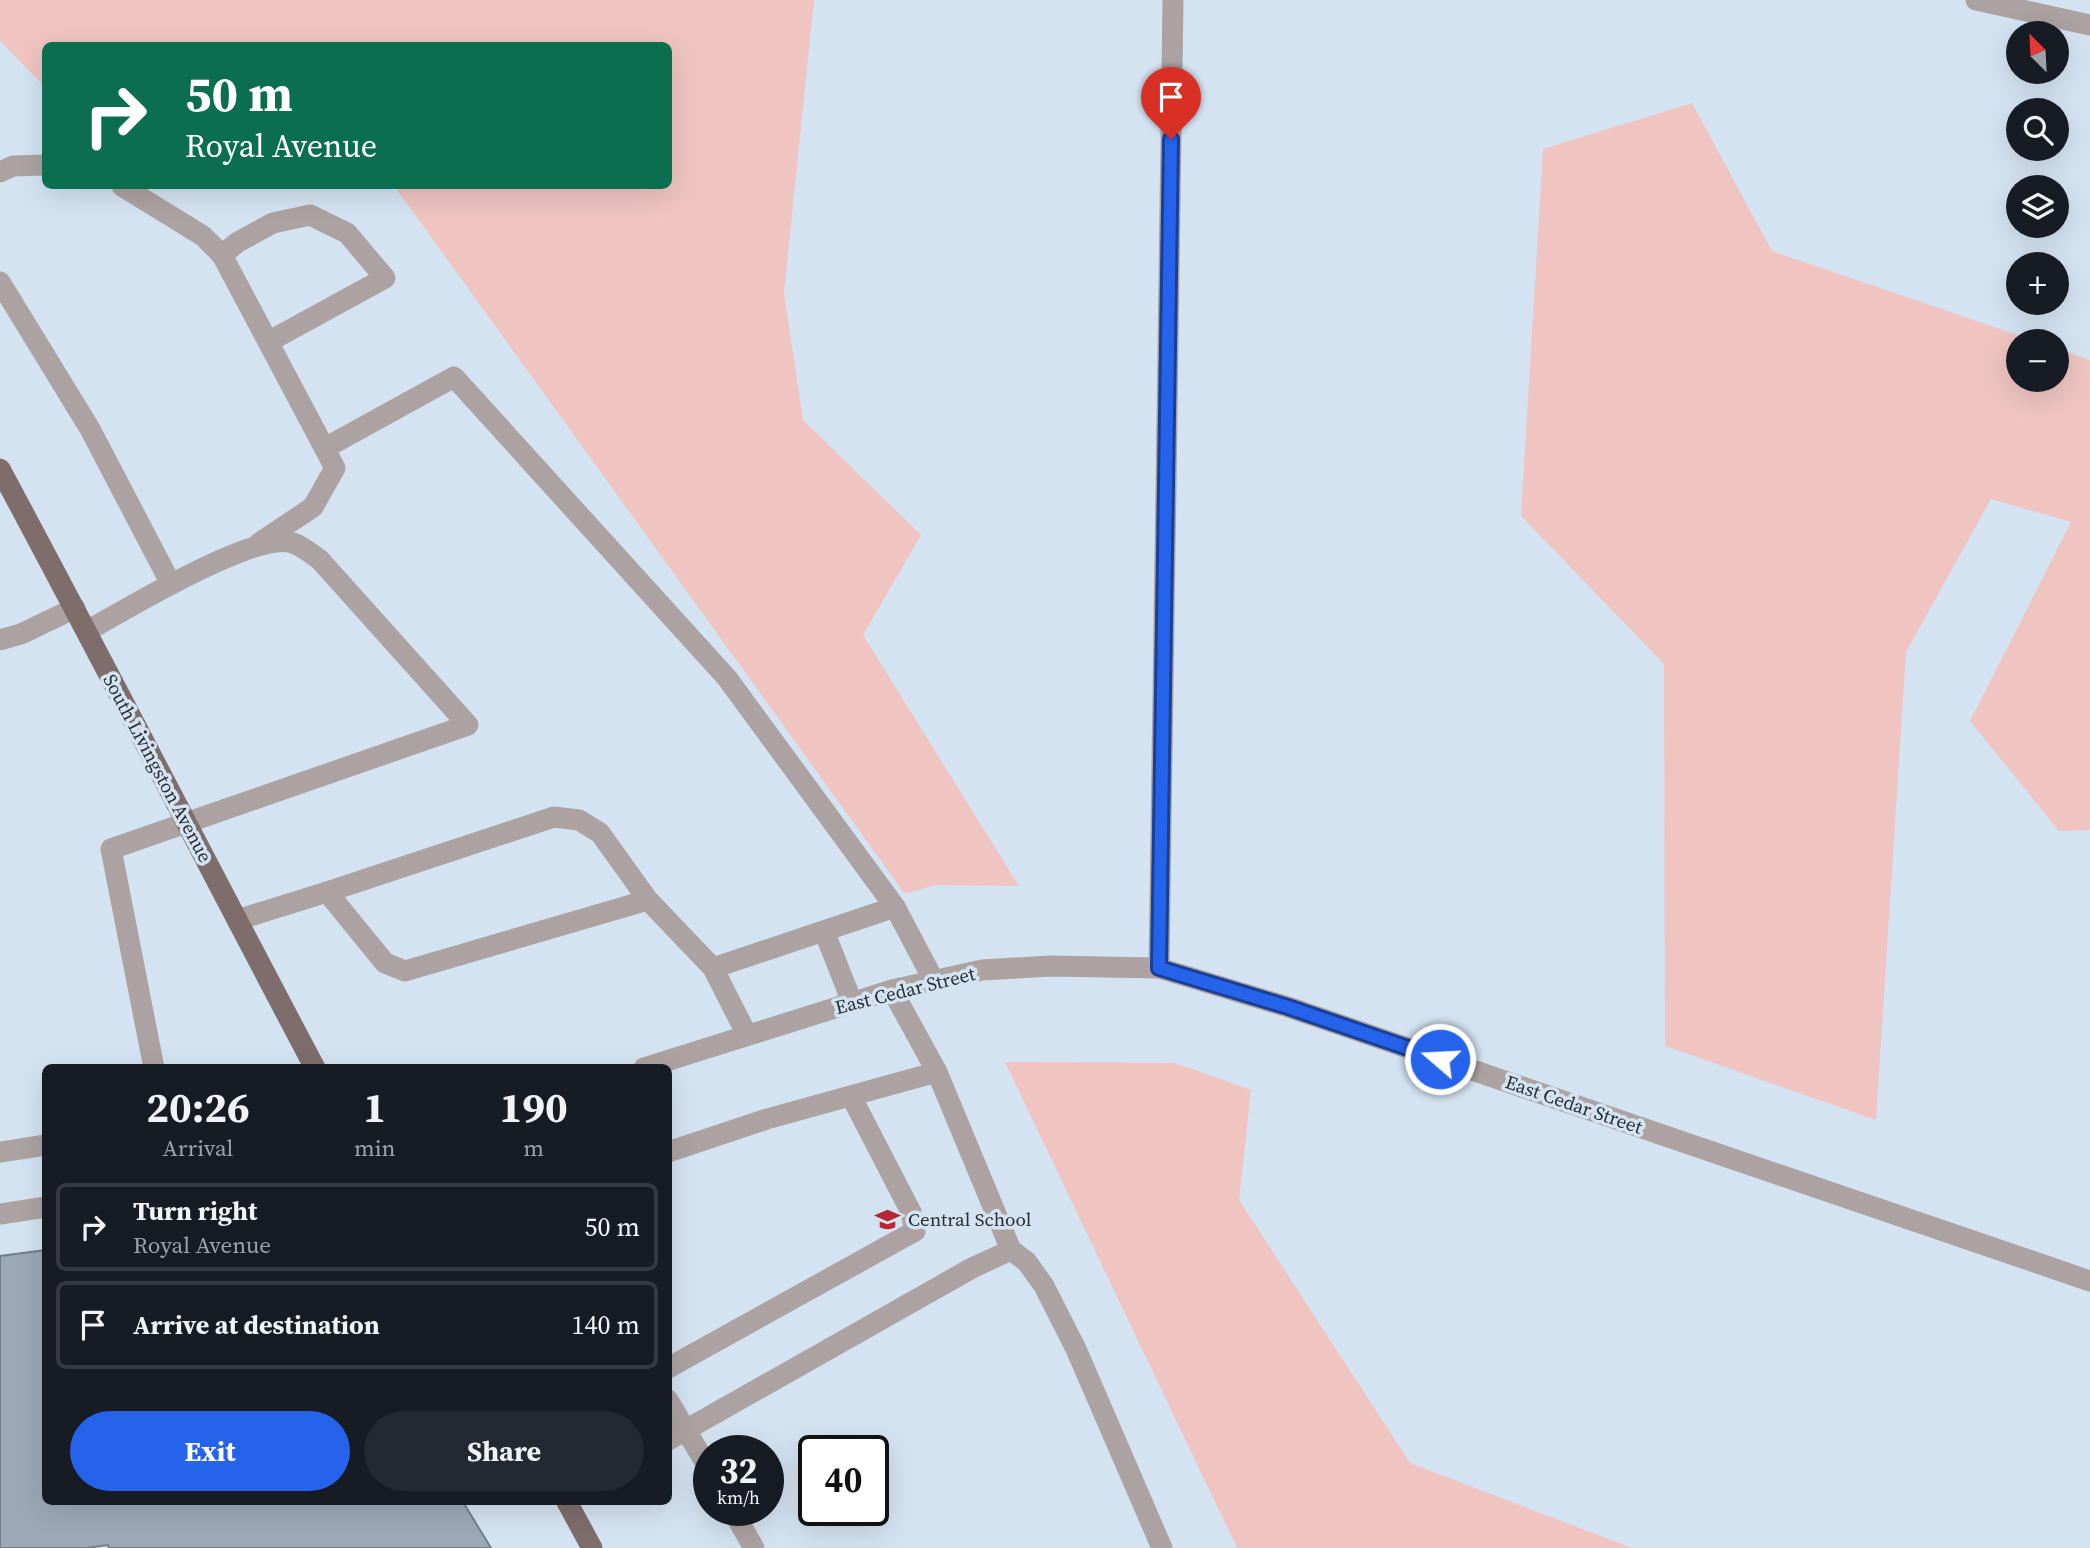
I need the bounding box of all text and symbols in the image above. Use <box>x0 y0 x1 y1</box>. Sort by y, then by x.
north arrow <box>2006 21 2068 84</box>
map controls <box>2006 21 2069 392</box>
text: 50 m <box>185 60 293 127</box>
pin <box>1141 67 1201 139</box>
icon: right <box>70 70 161 161</box>
icon: arrive <box>1152 78 1190 116</box>
button: search <box>2006 98 2069 161</box>
text: Royal Avenue <box>185 124 377 168</box>
button: layers <box>2006 175 2069 238</box>
button: + <box>2006 252 2069 315</box>
button: − <box>2006 329 2069 392</box>
street label: South Livingston Avenue <box>97 669 219 867</box>
street label: East Cedar Street <box>832 960 979 1020</box>
position arrow <box>1403 1022 1477 1096</box>
street label: East Cedar Street <box>1502 1068 1647 1140</box>
text: 20:26 <box>146 1078 250 1136</box>
text: 1 <box>363 1078 386 1136</box>
text: 190 <box>500 1078 568 1136</box>
text: Arrival <box>162 1132 233 1164</box>
text: min <box>354 1132 395 1164</box>
text: m <box>523 1132 544 1164</box>
text: Turn right <box>133 1193 257 1229</box>
school or university icon: Central School <box>874 1205 902 1233</box>
place label: Central School <box>908 1206 1032 1232</box>
icon: right <box>74 1208 112 1246</box>
text: 50 m <box>585 1209 640 1245</box>
text: Royal Avenue <box>133 1229 271 1261</box>
icon: arrive <box>74 1306 112 1344</box>
text: Arrive at destination <box>133 1307 380 1343</box>
text: 140 m <box>572 1307 640 1343</box>
button: Exit <box>70 1411 350 1491</box>
button: Share <box>364 1411 644 1491</box>
speed limit sign: 40 <box>798 1435 889 1526</box>
text: 32 <box>720 1447 757 1495</box>
text: km/h <box>717 1485 760 1510</box>

